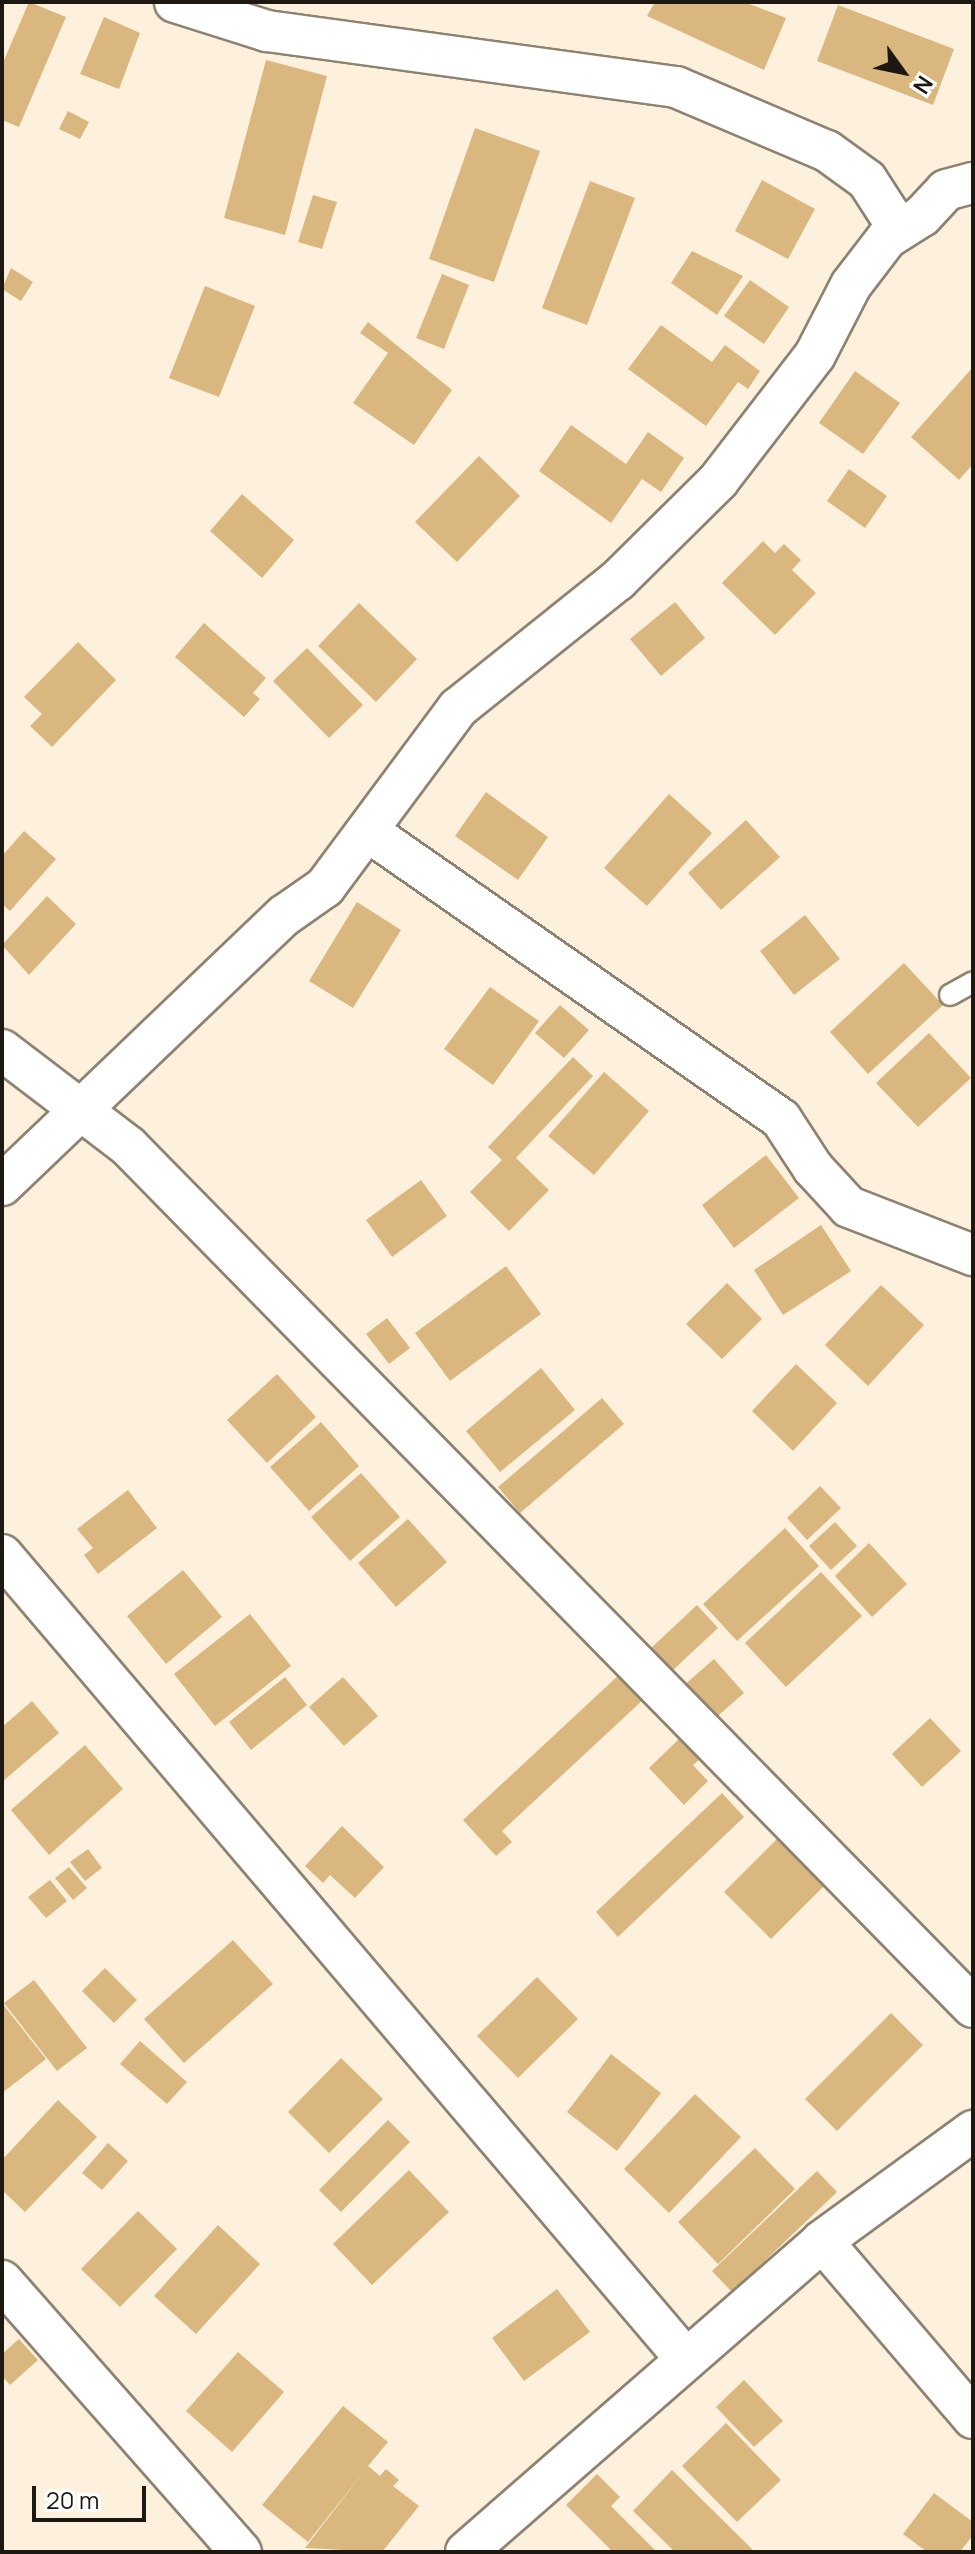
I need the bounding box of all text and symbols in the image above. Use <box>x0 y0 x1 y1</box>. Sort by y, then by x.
north arrow <box>863 32 943 112</box>
text: N <box>906 70 940 100</box>
scale bar <box>36 2470 150 2520</box>
text: 20 m <box>46 2483 99 2516</box>

